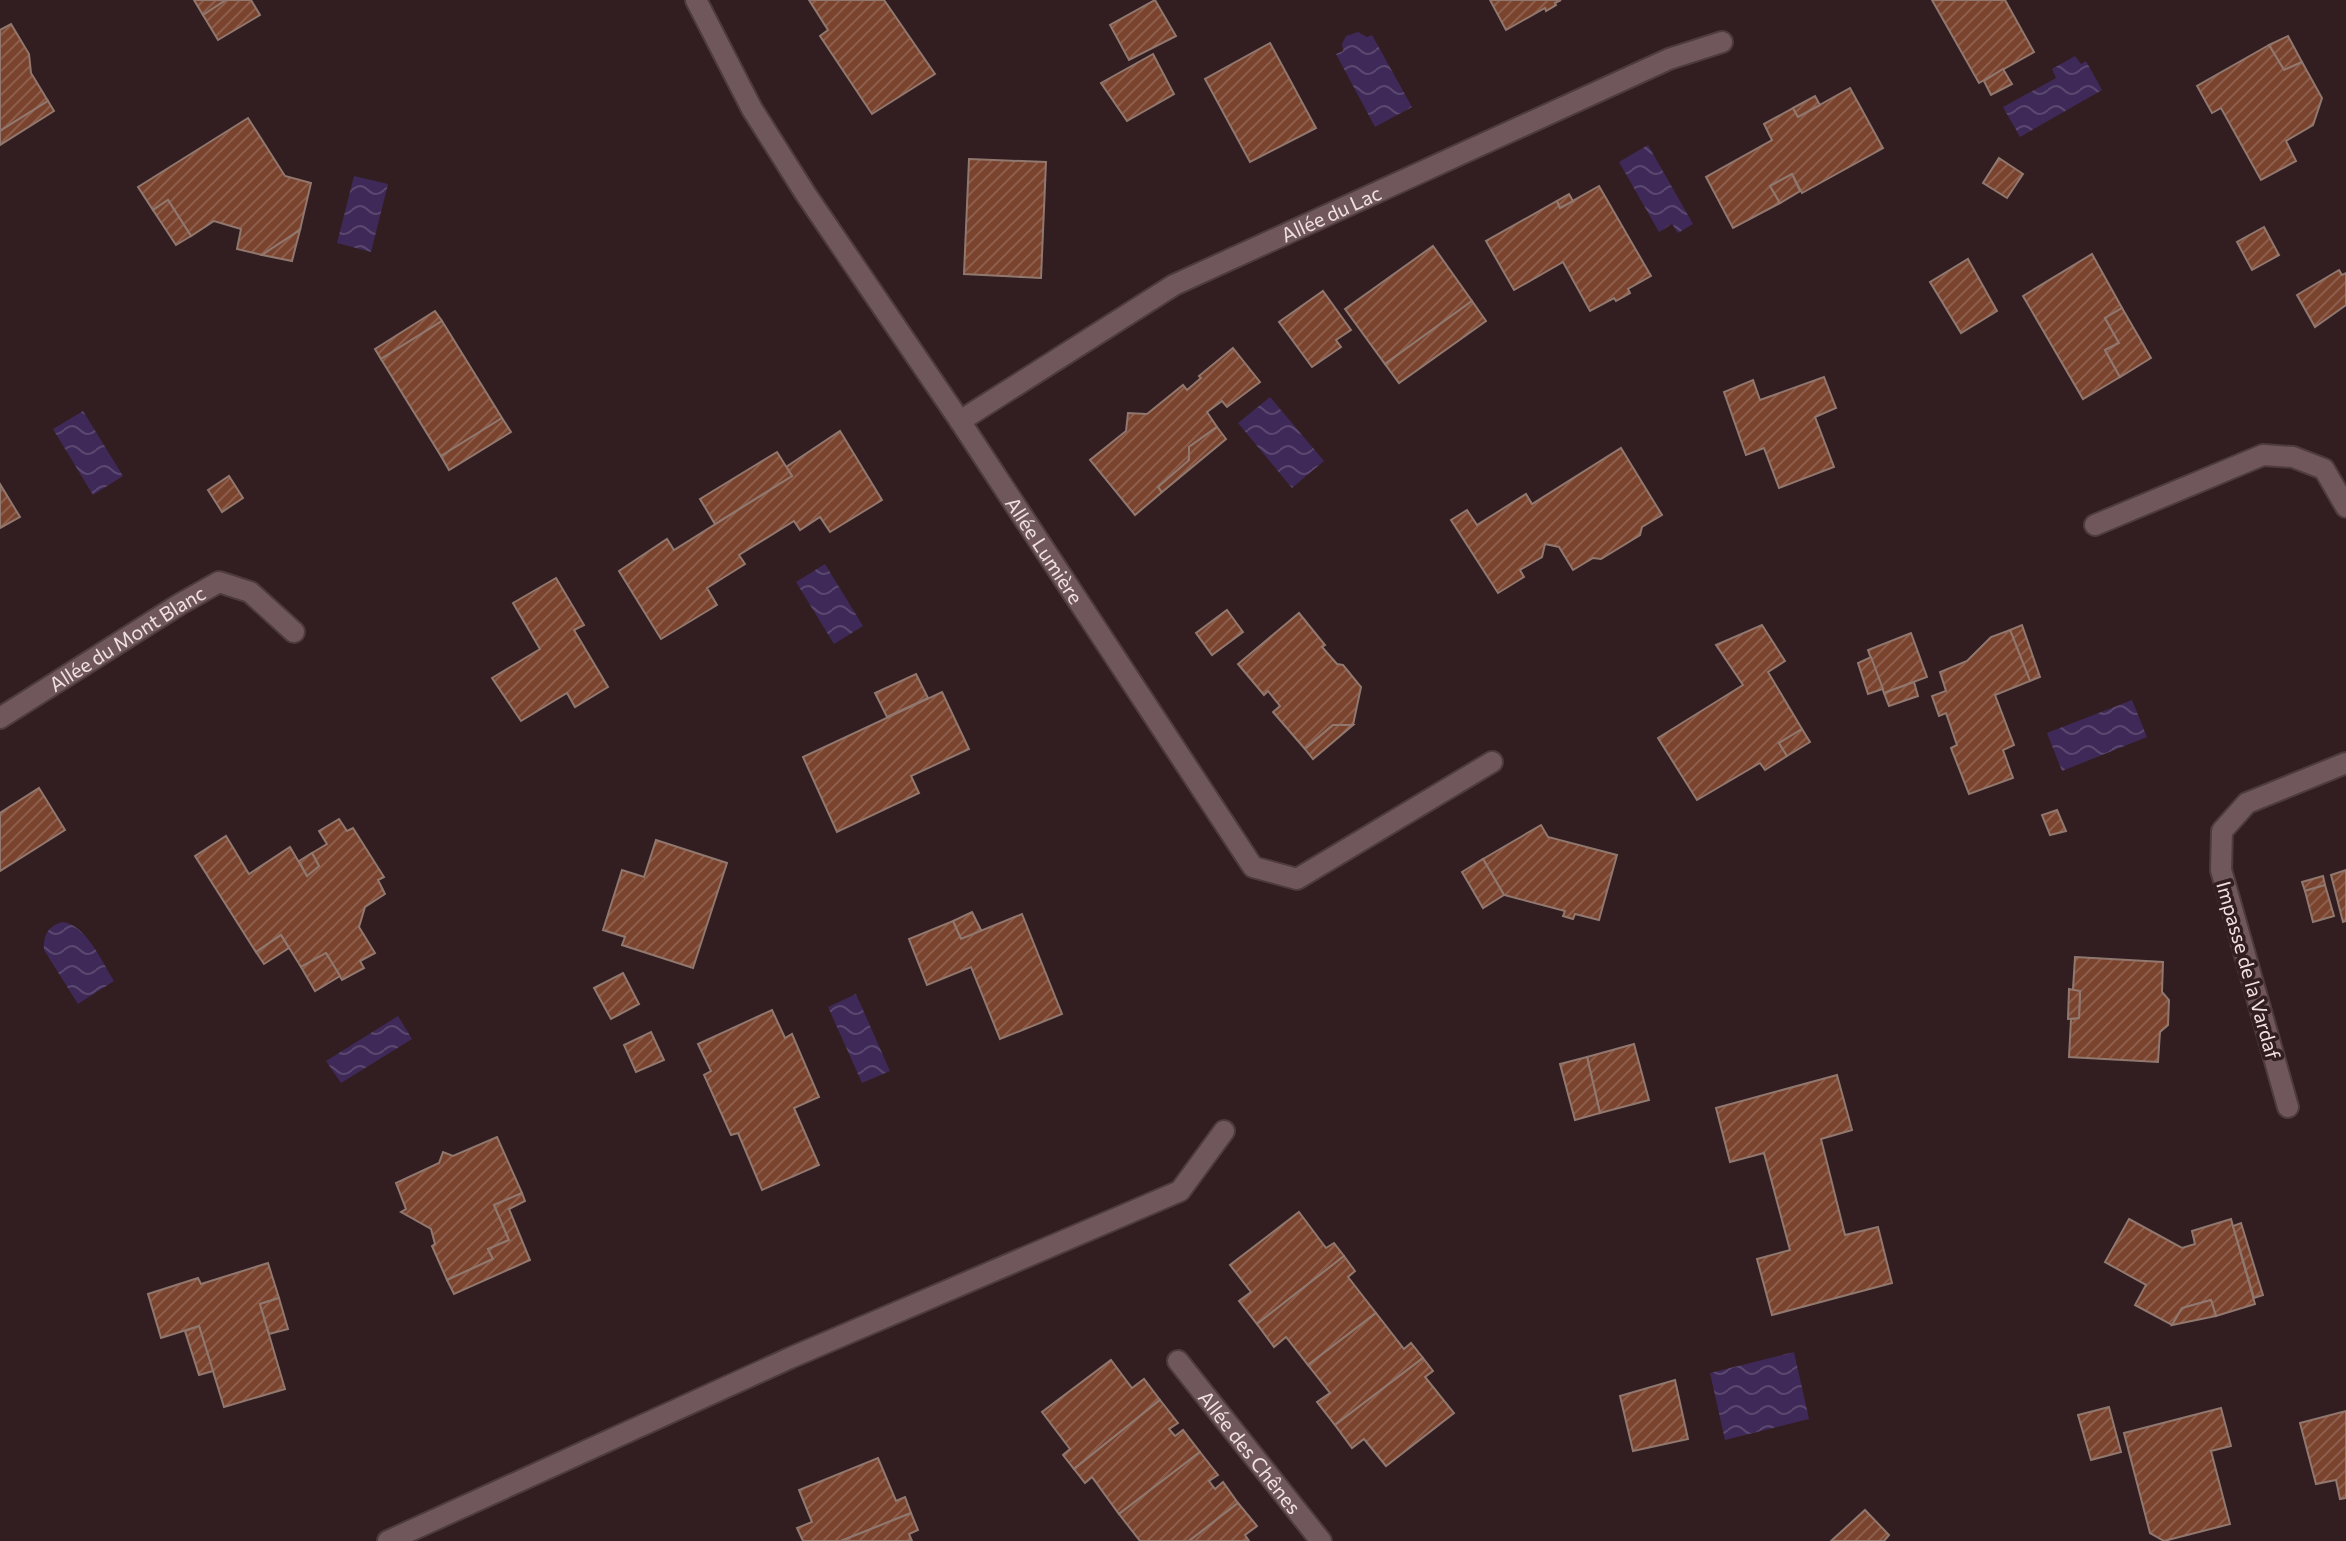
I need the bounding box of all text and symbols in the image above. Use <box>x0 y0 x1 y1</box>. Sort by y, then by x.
street label: Allée du Lac <box>1277 180 1385 247</box>
street label: Allée Lumière <box>1001 492 1089 608</box>
street label: Allée du Mont Blanc <box>44 580 209 696</box>
street label: Impasse de la Vardaf <box>2212 878 2286 1062</box>
street label: Allée des Chênes <box>1194 1385 1306 1518</box>

